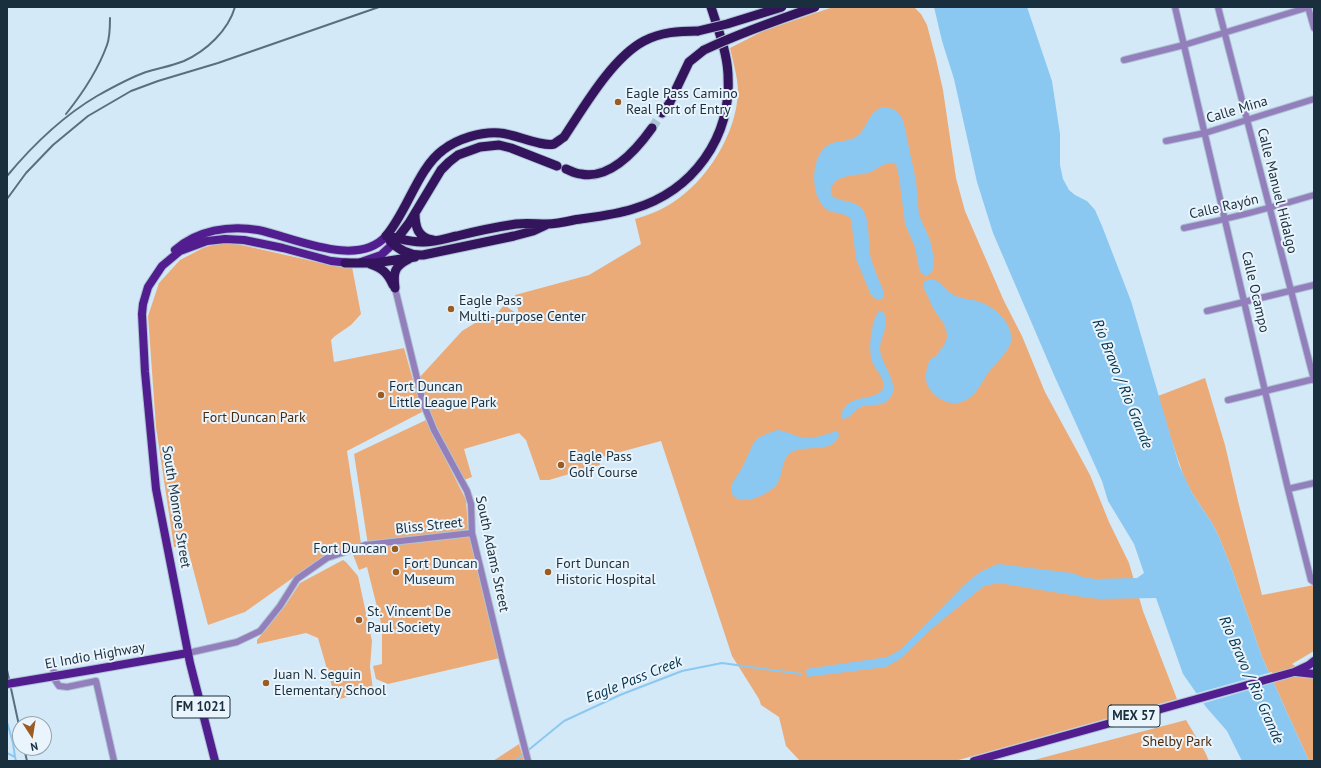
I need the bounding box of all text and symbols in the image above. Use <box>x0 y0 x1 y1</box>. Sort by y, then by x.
place label: Eagle Pass Camino Real Port of Entry <box>626 86 738 118</box>
street label: Calle Mina <box>1204 93 1270 127</box>
marker: Eagle Pass Camino Real Port of Entry <box>613 97 623 107</box>
street label: Calle Manuel Hidalgo <box>1253 127 1301 255</box>
street label: Calle Rayón <box>1188 191 1260 223</box>
street label: Calle Ocampo <box>1237 250 1273 334</box>
place label: Eagle Pass Multi-purpose Center <box>459 293 586 326</box>
marker: Eagle Pass Multi-purpose Center <box>446 304 456 314</box>
water label: Río Bravo / Rio Grande <box>1088 317 1156 451</box>
place label: Fort Duncan Little League Park <box>389 379 497 412</box>
marker: Fort Duncan Little League Park <box>376 390 386 400</box>
park label: Fort Duncan Park <box>202 410 306 426</box>
street label: South Monroe Street <box>158 445 194 569</box>
place label: Eagle Pass Golf Course <box>569 449 638 482</box>
marker: Eagle Pass Golf Course <box>556 460 566 470</box>
street label: South Adams Street <box>472 495 512 613</box>
street label: Bliss Street <box>395 514 463 538</box>
place label: Fort Duncan <box>313 541 387 557</box>
marker: Fort Duncan <box>390 544 400 554</box>
place label: Fort Duncan Museum <box>404 556 478 588</box>
place label: Fort Duncan Historic Hospital <box>556 556 656 588</box>
marker: Fort Duncan Museum <box>391 567 401 577</box>
marker: Fort Duncan Historic Hospital <box>543 567 553 577</box>
place label: St. Vincent De Paul Society <box>367 604 451 636</box>
water label: Río Bravo / Rio Grande <box>1215 613 1287 747</box>
marker: St. Vincent De Paul Society <box>354 615 364 625</box>
street label: El Indio Highway <box>43 639 147 673</box>
water label: Eagle Pass Creek <box>583 653 685 707</box>
place label: Juan N. Seguin Elementary School <box>274 667 386 700</box>
marker: Juan N. Seguin Elementary School <box>261 678 271 688</box>
road number: FM 1021 <box>172 696 230 718</box>
road number: MEX 57 <box>1108 705 1160 727</box>
north arrow <box>12 716 52 756</box>
park label: Shelby Park <box>1142 734 1212 750</box>
text: N <box>29 739 39 754</box>

